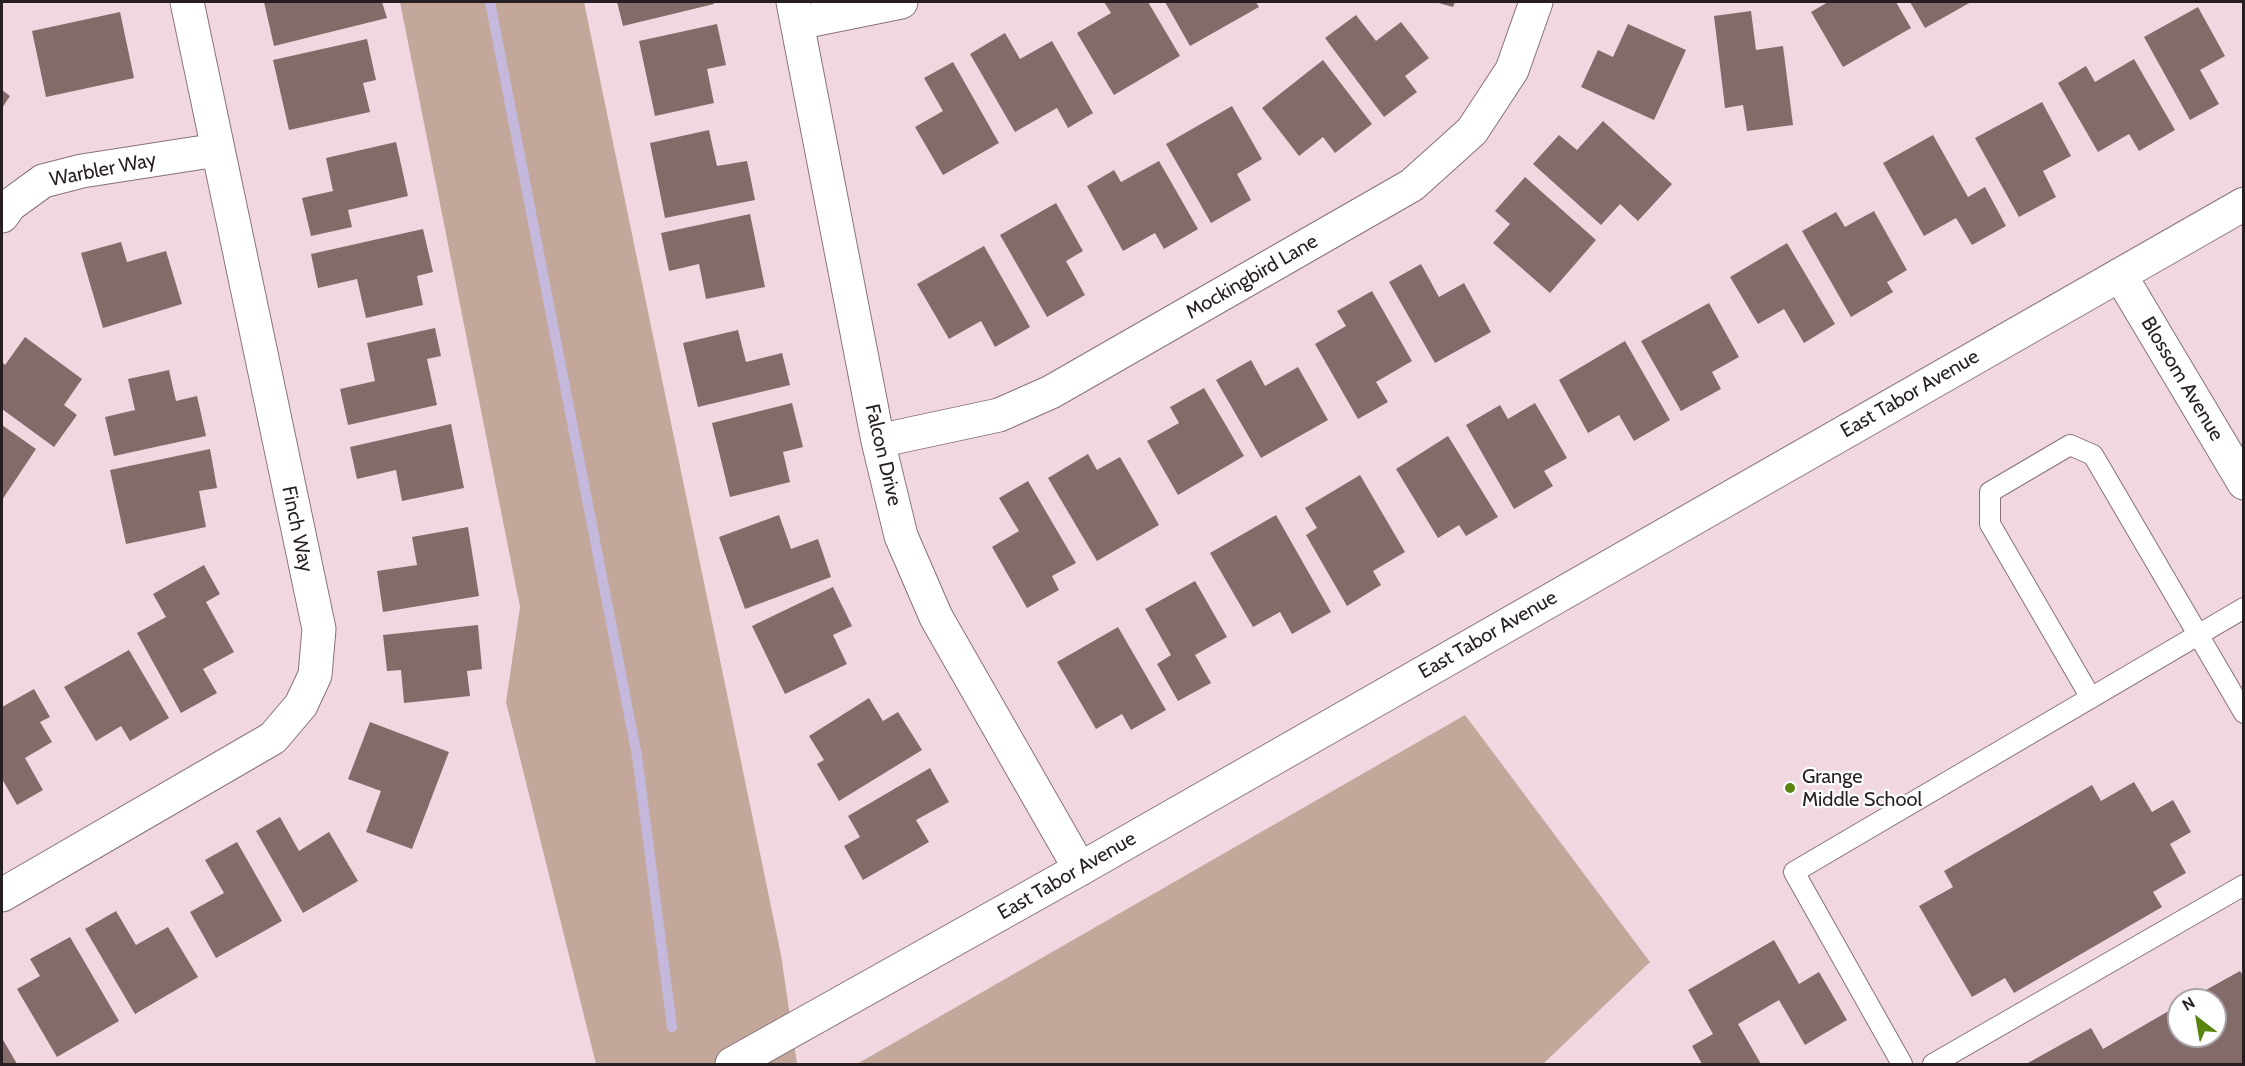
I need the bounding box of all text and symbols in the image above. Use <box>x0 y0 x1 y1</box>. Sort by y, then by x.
street label: Warbler Way <box>48 148 158 192</box>
street label: Mockingbird Lane <box>1182 229 1322 325</box>
street label: Blossom Avenue <box>2136 313 2228 445</box>
street label: East Tabor Avenue <box>1837 345 1983 443</box>
street label: Falcon Drive <box>860 402 906 508</box>
street label: Finch Way <box>276 484 318 574</box>
street label: East Tabor Avenue <box>1415 586 1561 684</box>
place label: Grange Middle School <box>1802 765 1922 812</box>
marker: Grange Middle School <box>1783 781 1797 795</box>
street label: East Tabor Avenue <box>994 827 1140 925</box>
north arrow <box>2167 988 2227 1048</box>
text: N <box>2179 993 2198 1015</box>

